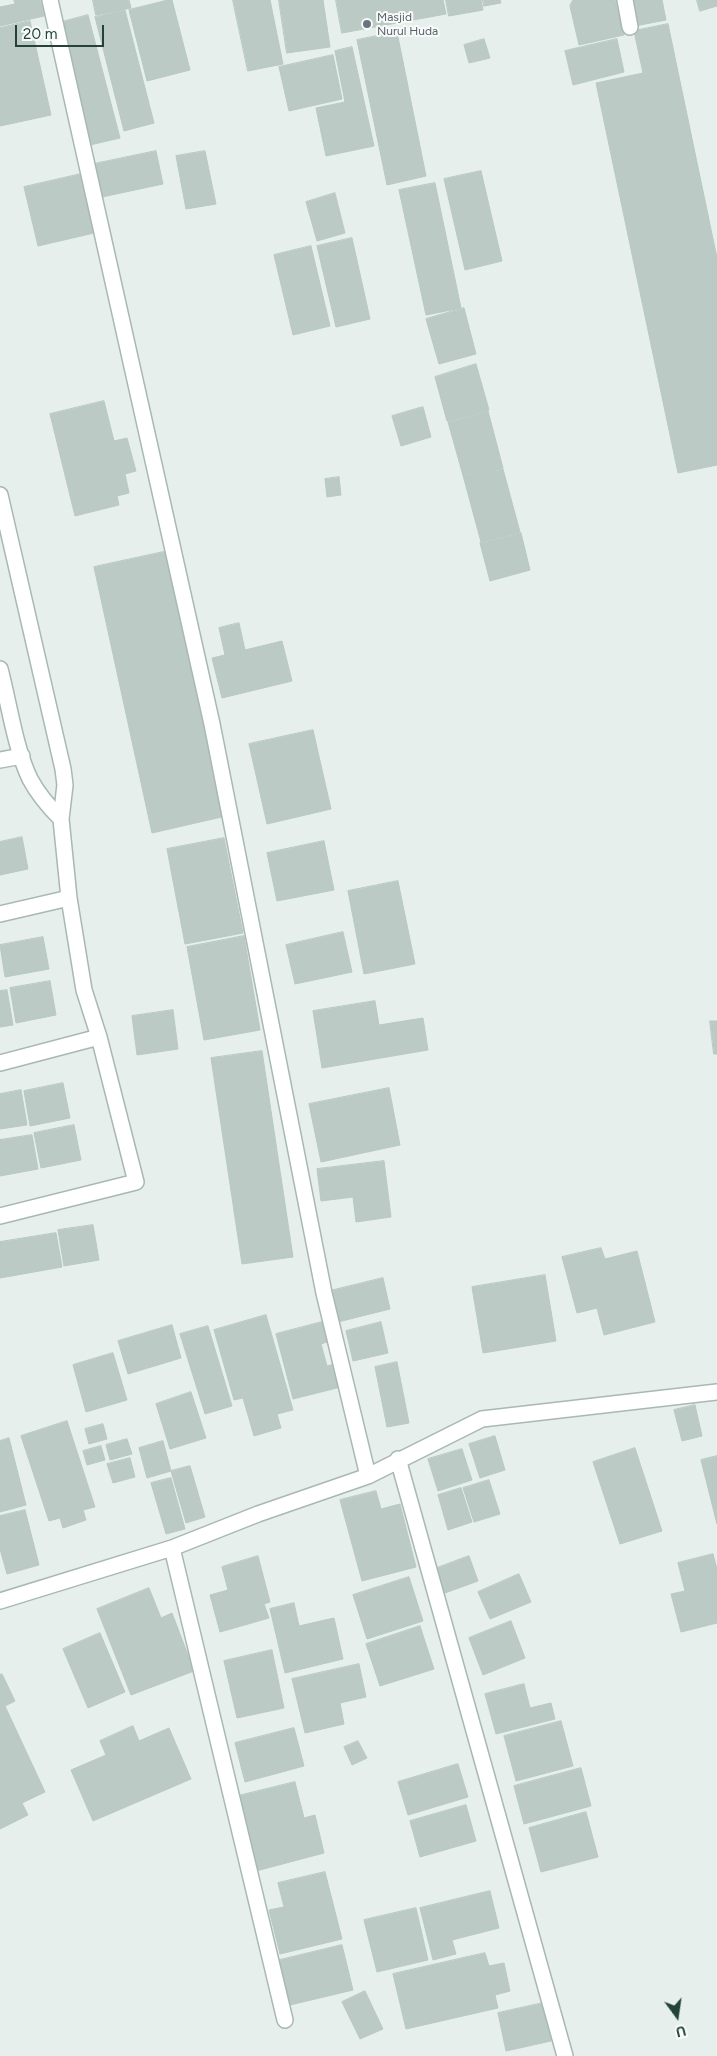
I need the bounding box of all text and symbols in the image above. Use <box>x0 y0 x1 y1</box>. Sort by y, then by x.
place label: Masjid Nurul Huda <box>377 10 438 38</box>
scale bar <box>18 15 106 47</box>
marker: Masjid Nurul Huda <box>361 18 373 30</box>
text: 20 m <box>23 25 57 43</box>
north arrow <box>652 1991 702 2041</box>
text: U <box>674 2022 688 2040</box>

